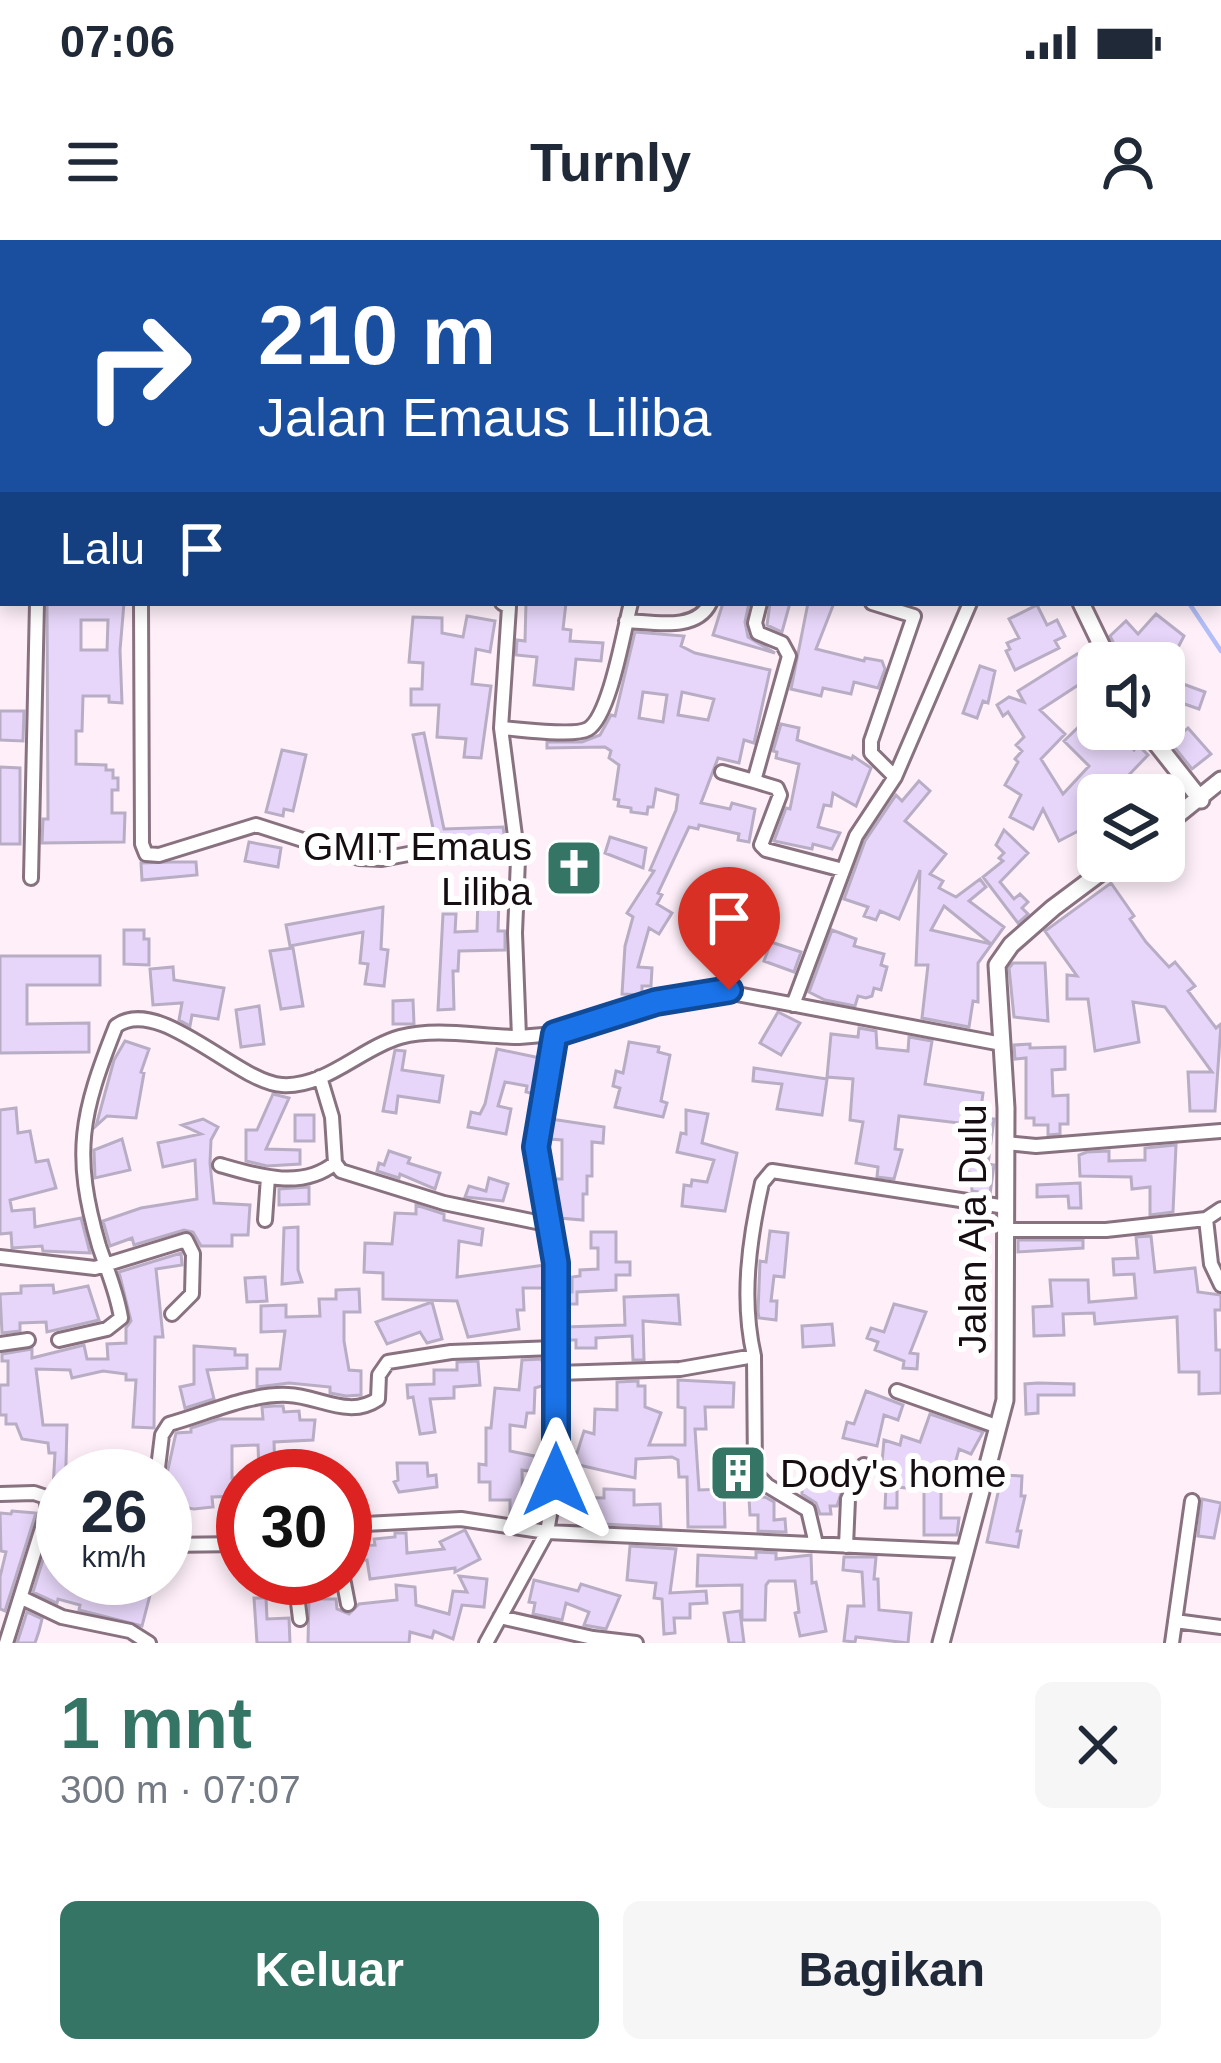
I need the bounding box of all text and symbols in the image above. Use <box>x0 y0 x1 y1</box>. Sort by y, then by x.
text: 07:06 <box>60 16 175 67</box>
icon: menu <box>60 129 126 195</box>
icon: person <box>1095 129 1161 195</box>
text: Turnly <box>530 132 691 192</box>
icon: right <box>60 288 216 444</box>
text: 210 m <box>258 288 496 382</box>
text: Jalan Emaus Liliba <box>258 387 711 447</box>
icon: arrive <box>169 516 235 582</box>
text: Lalu <box>60 523 145 574</box>
map controls <box>1077 642 1185 882</box>
button: sound <box>1077 642 1185 750</box>
button: layers <box>1077 774 1185 882</box>
place label: GMIT Emaus Liliba <box>303 825 532 913</box>
church icon: GMIT Emaus Liliba <box>543 837 605 899</box>
pin <box>678 867 780 990</box>
icon: arrive <box>696 885 762 951</box>
street label: Jalan Aja Dulu <box>951 1104 994 1354</box>
position arrow <box>493 1417 619 1543</box>
building icon: Dody's home <box>707 1442 769 1504</box>
speed limit sign: 30 <box>216 1449 372 1605</box>
place label: Dody's home <box>780 1452 1006 1495</box>
text: 26 <box>81 1478 147 1545</box>
text: km/h <box>81 1540 147 1573</box>
button: close <box>1035 1682 1161 1808</box>
text: 1 mnt <box>60 1683 252 1763</box>
text: 300 m · 07:07 <box>60 1768 301 1811</box>
button: Keluar <box>60 1901 599 2039</box>
button: Bagikan <box>623 1901 1161 2039</box>

